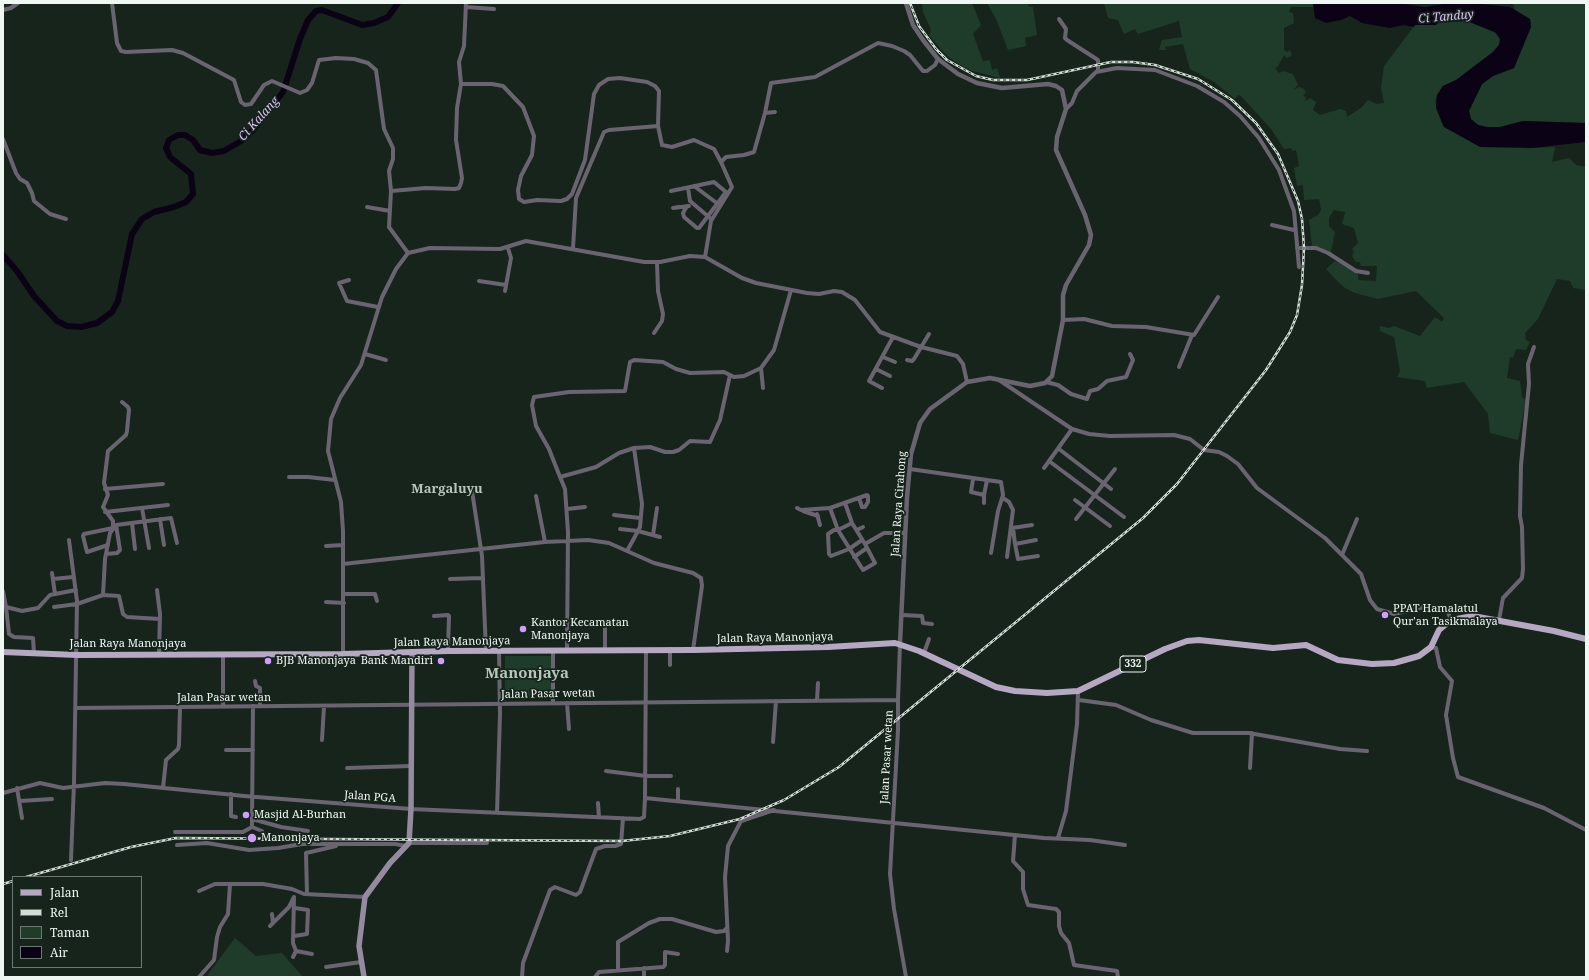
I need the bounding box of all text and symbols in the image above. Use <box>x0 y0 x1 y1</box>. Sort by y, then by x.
water label: Ci Tanduy <box>1418 7 1474 27</box>
water label: Ci Kalang <box>236 94 282 144</box>
street label: Jalan Raya Cirahong <box>889 451 909 557</box>
district label: Margaluyu <box>411 481 483 497</box>
place label: PPAT Hamalatul Qur'an Tasikmalaya <box>1393 602 1498 628</box>
marker: PPAT Hamalatul Qur'an Tasikmalaya <box>1380 610 1390 620</box>
place label: Kantor Kecamatan Manonjaya <box>531 616 629 642</box>
marker: Kantor Kecamatan Manonjaya <box>518 624 528 634</box>
street label: Jalan Raya Manonjaya <box>716 630 834 646</box>
street label: Jalan Raya Manonjaya <box>393 634 511 650</box>
street label: Jalan Raya Manonjaya <box>70 637 186 651</box>
place label: BJB Manonjaya <box>276 654 356 668</box>
place label: Bank Mandiri <box>361 654 433 668</box>
marker: BJB Manonjaya <box>263 656 273 666</box>
marker: Bank Mandiri <box>436 656 446 666</box>
road number: 332 <box>1120 656 1146 672</box>
district label: Manonjaya <box>485 665 569 683</box>
street label: Jalan Pasar wetan <box>501 687 595 701</box>
street label: Jalan Pasar wetan <box>177 691 271 705</box>
street label: Jalan Pasar wetan <box>878 710 896 804</box>
street label: Jalan PGA <box>344 789 396 805</box>
place label: Masjid Al-Burhan <box>254 808 346 822</box>
marker: Masjid Al-Burhan <box>241 810 251 820</box>
place label: Manonjaya <box>261 831 320 845</box>
marker: Manonjaya <box>246 832 258 844</box>
legend <box>12 876 142 968</box>
text: Jalan <box>50 884 79 901</box>
text: Rel <box>50 904 68 921</box>
text: Taman <box>50 924 90 941</box>
text: Air <box>50 944 68 961</box>

